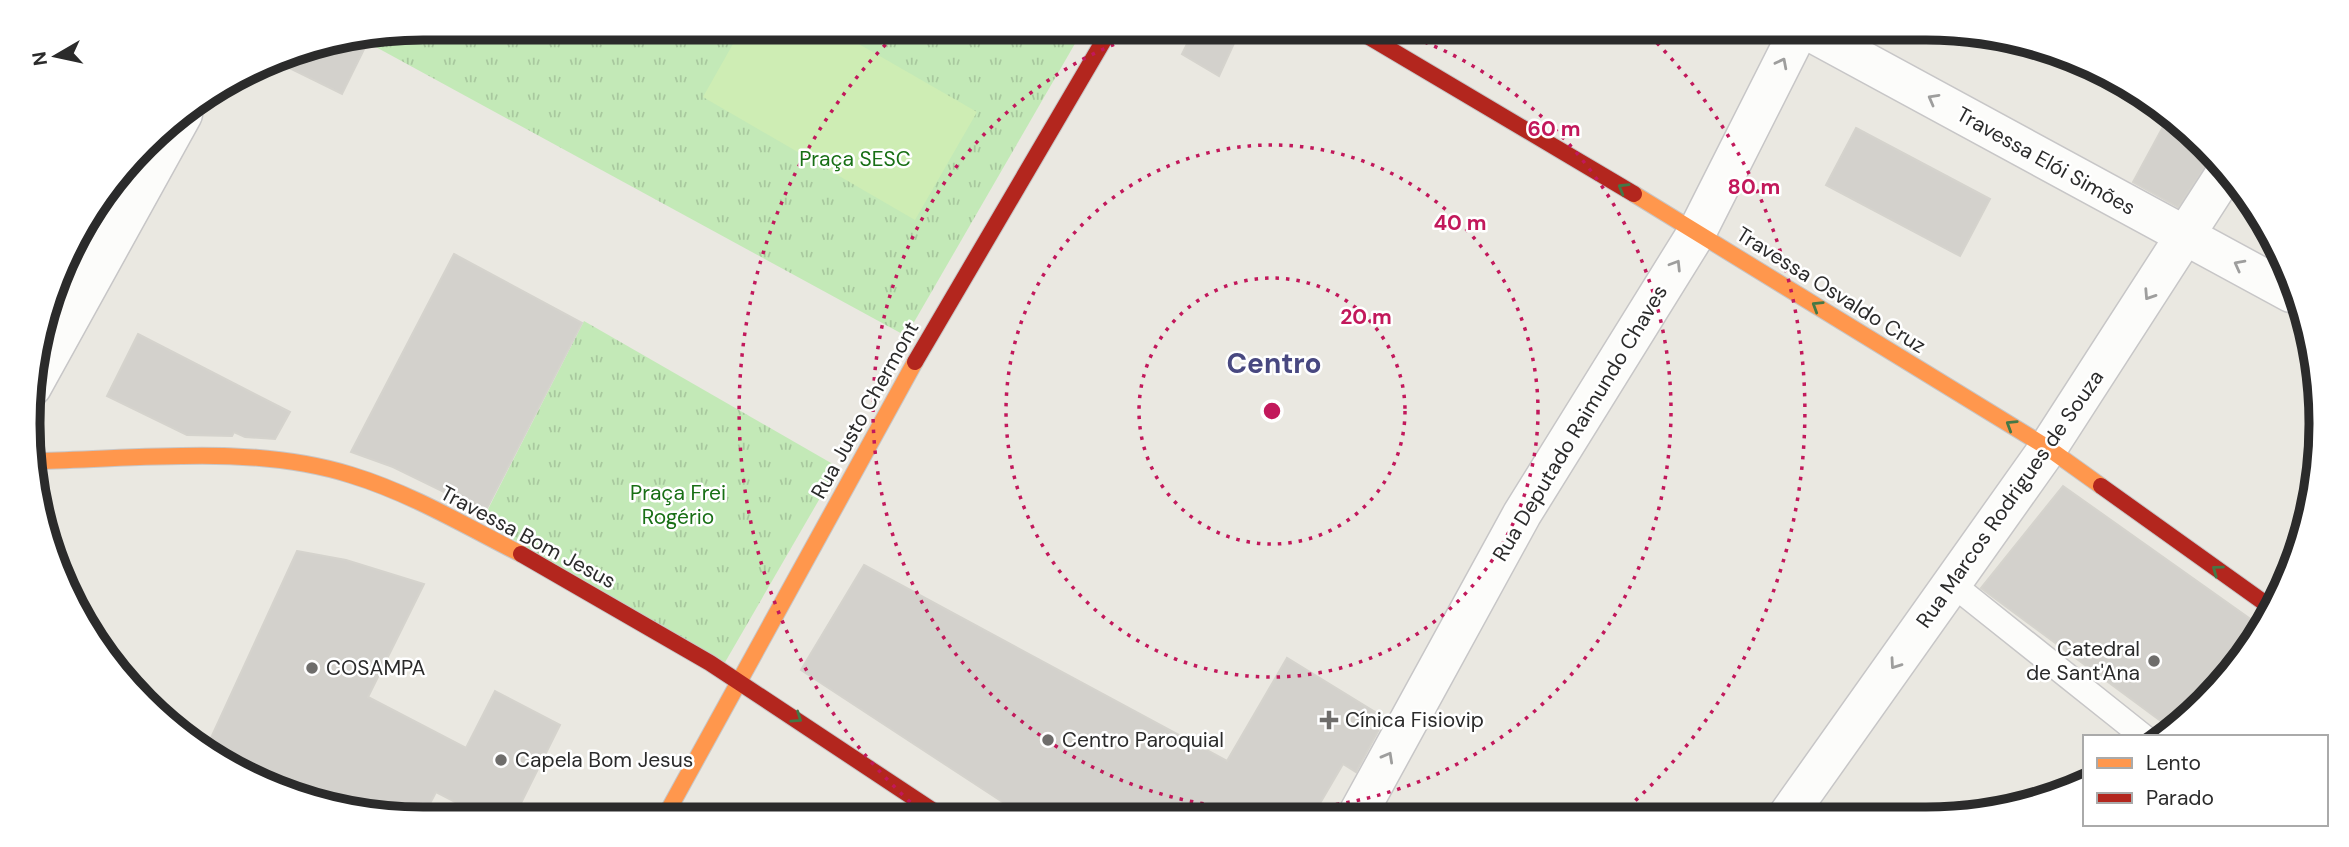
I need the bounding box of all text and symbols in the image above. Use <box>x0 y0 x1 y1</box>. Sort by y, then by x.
north arrow <box>21 21 91 91</box>
text: N <box>26 50 53 67</box>
one-way arrow <box>1774 58 1788 71</box>
one-way arrow <box>1928 94 1940 107</box>
street label: Travessa Elói Simões <box>1952 100 2140 222</box>
text: 60 m <box>1528 115 1580 143</box>
park label: Praça SESC <box>799 145 911 173</box>
text: 80 m <box>1728 173 1780 201</box>
one-way arrow <box>1617 183 1630 196</box>
text: 40 m <box>1433 209 1487 237</box>
street label: Travessa Osvaldo Cruz <box>1731 220 1931 360</box>
one-way arrow <box>1668 259 1681 272</box>
one-way arrow <box>2233 260 2246 274</box>
street label: Rua Deputado Raimundo Chaves <box>1486 280 1674 566</box>
one-way arrow <box>2145 287 2157 300</box>
one-way arrow <box>1812 302 1825 315</box>
text: 20 m <box>1340 303 1392 331</box>
street label: Rua Justo Chermont <box>805 316 925 504</box>
district label: Centro <box>1226 345 1322 382</box>
street label: Rua Marcos Rodrigues de Souza <box>1910 364 2110 634</box>
centre of rings <box>1260 399 1284 423</box>
one-way arrow <box>2006 420 2019 433</box>
street label: Travessa Bom Jesus <box>435 479 621 595</box>
park label: Praça Frei Rogério <box>630 479 726 531</box>
one-way arrow <box>2213 565 2225 578</box>
place label: Catedral de Sant'Ana <box>2026 635 2140 687</box>
marker: Catedral de Sant'Ana <box>2146 653 2162 669</box>
place label: COSAMPA <box>326 654 425 682</box>
one-way arrow <box>1890 656 1903 669</box>
marker: COSAMPA <box>304 660 320 676</box>
place label: Cínica Fisiovip <box>1345 706 1484 734</box>
one-way arrow <box>789 710 802 722</box>
marker: Cínica Fisiovip <box>1319 710 1339 730</box>
place label: Centro Paroquial <box>1062 726 1224 754</box>
marker: Centro Paroquial <box>1040 732 1056 748</box>
legend <box>2083 735 2328 826</box>
place label: Capela Bom Jesus <box>515 746 693 774</box>
text: Lento <box>2146 749 2201 777</box>
marker: Capela Bom Jesus <box>493 752 509 768</box>
one-way arrow <box>1380 752 1394 764</box>
text: Parado <box>2146 784 2214 812</box>

